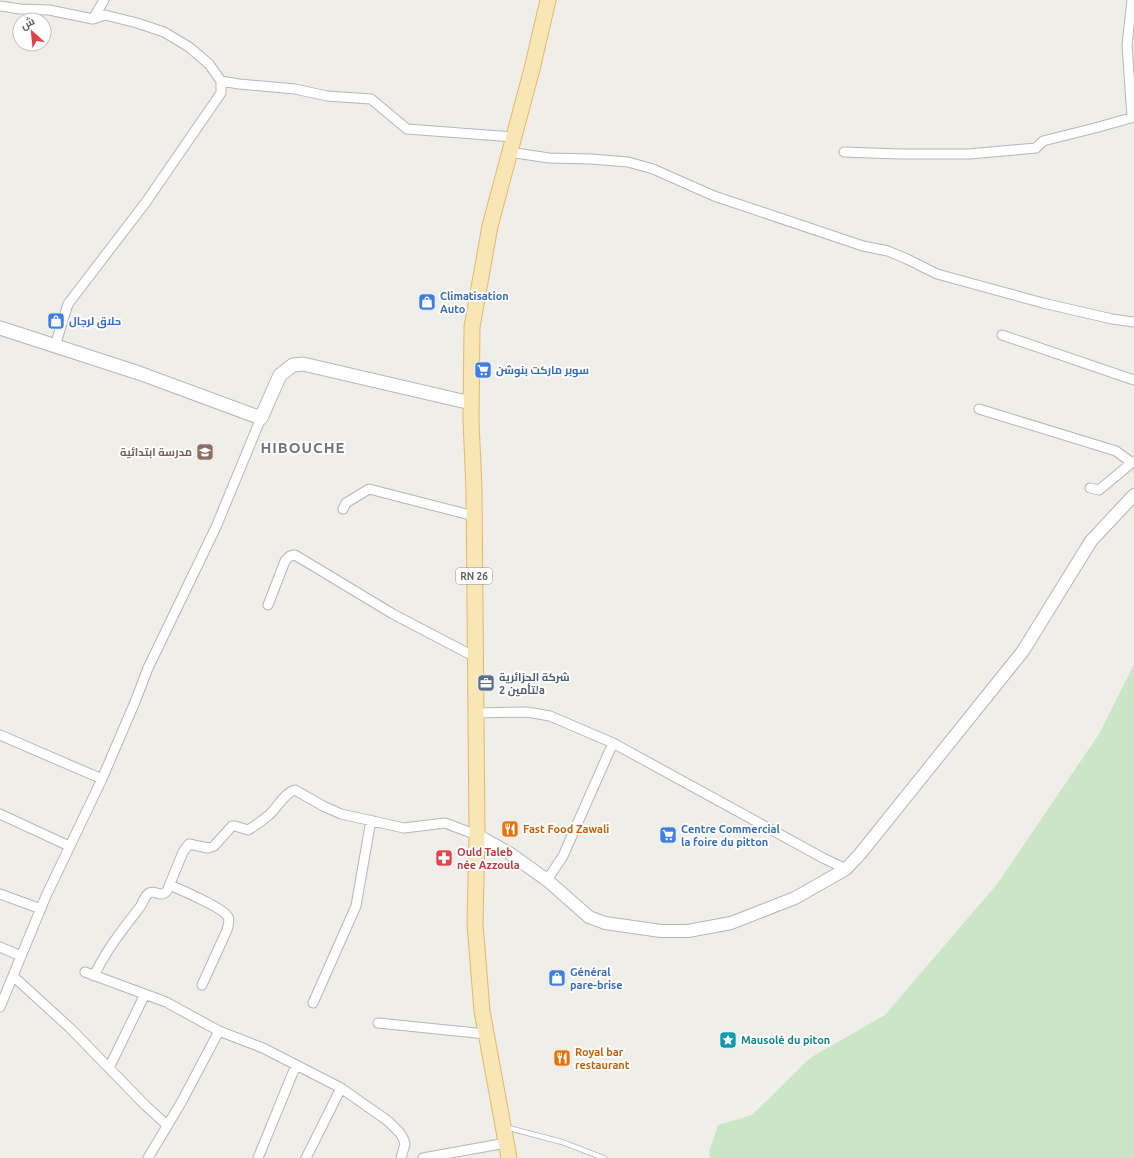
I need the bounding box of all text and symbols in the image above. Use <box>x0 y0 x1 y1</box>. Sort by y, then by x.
north arrow <box>12 12 52 52</box>
text: ش <box>18 15 37 33</box>
place label: Climatisation Auto <box>440 290 509 315</box>
shop icon: Climatisation Auto <box>417 292 437 312</box>
shop icon: حلاق لرجال <box>46 311 66 331</box>
place label: حلاق لرجال <box>69 315 121 329</box>
supermarket icon: سوبر ماركت بنوشن <box>473 360 493 380</box>
place label: سوبر ماركت بنوشن <box>496 364 589 378</box>
district label: HIBOUCHE <box>260 439 346 456</box>
school or university icon: مدرسة ابتدائية <box>195 442 215 462</box>
place label: مدرسة ابتدائية <box>120 446 192 459</box>
road number: RN 26 <box>456 568 492 584</box>
place label: شركة الجزائرية لتأمين 2a <box>499 671 570 697</box>
office icon: شركة الجزائرية لتأمين 2a <box>476 673 496 693</box>
restaurant icon: Fast Food Zawali <box>500 819 520 839</box>
place label: Fast Food Zawali <box>523 823 609 835</box>
place label: Centre Commercial la foire du pitton <box>681 823 781 848</box>
supermarket icon: Centre Commercial la foire du pitton <box>658 825 678 845</box>
place label: Ould Taleb née Azzoula <box>457 846 520 871</box>
pharmacy icon: Ould Taleb née Azzoula <box>434 848 454 868</box>
place label: Général pare-brise <box>570 966 623 991</box>
shop icon: Général pare-brise <box>547 968 567 988</box>
place icon: Mausolé du piton <box>718 1030 738 1050</box>
place label: Mausolé du piton <box>741 1034 830 1046</box>
place label: Royal bar restaurant <box>575 1046 630 1071</box>
restaurant icon: Royal bar restaurant <box>552 1048 572 1068</box>

